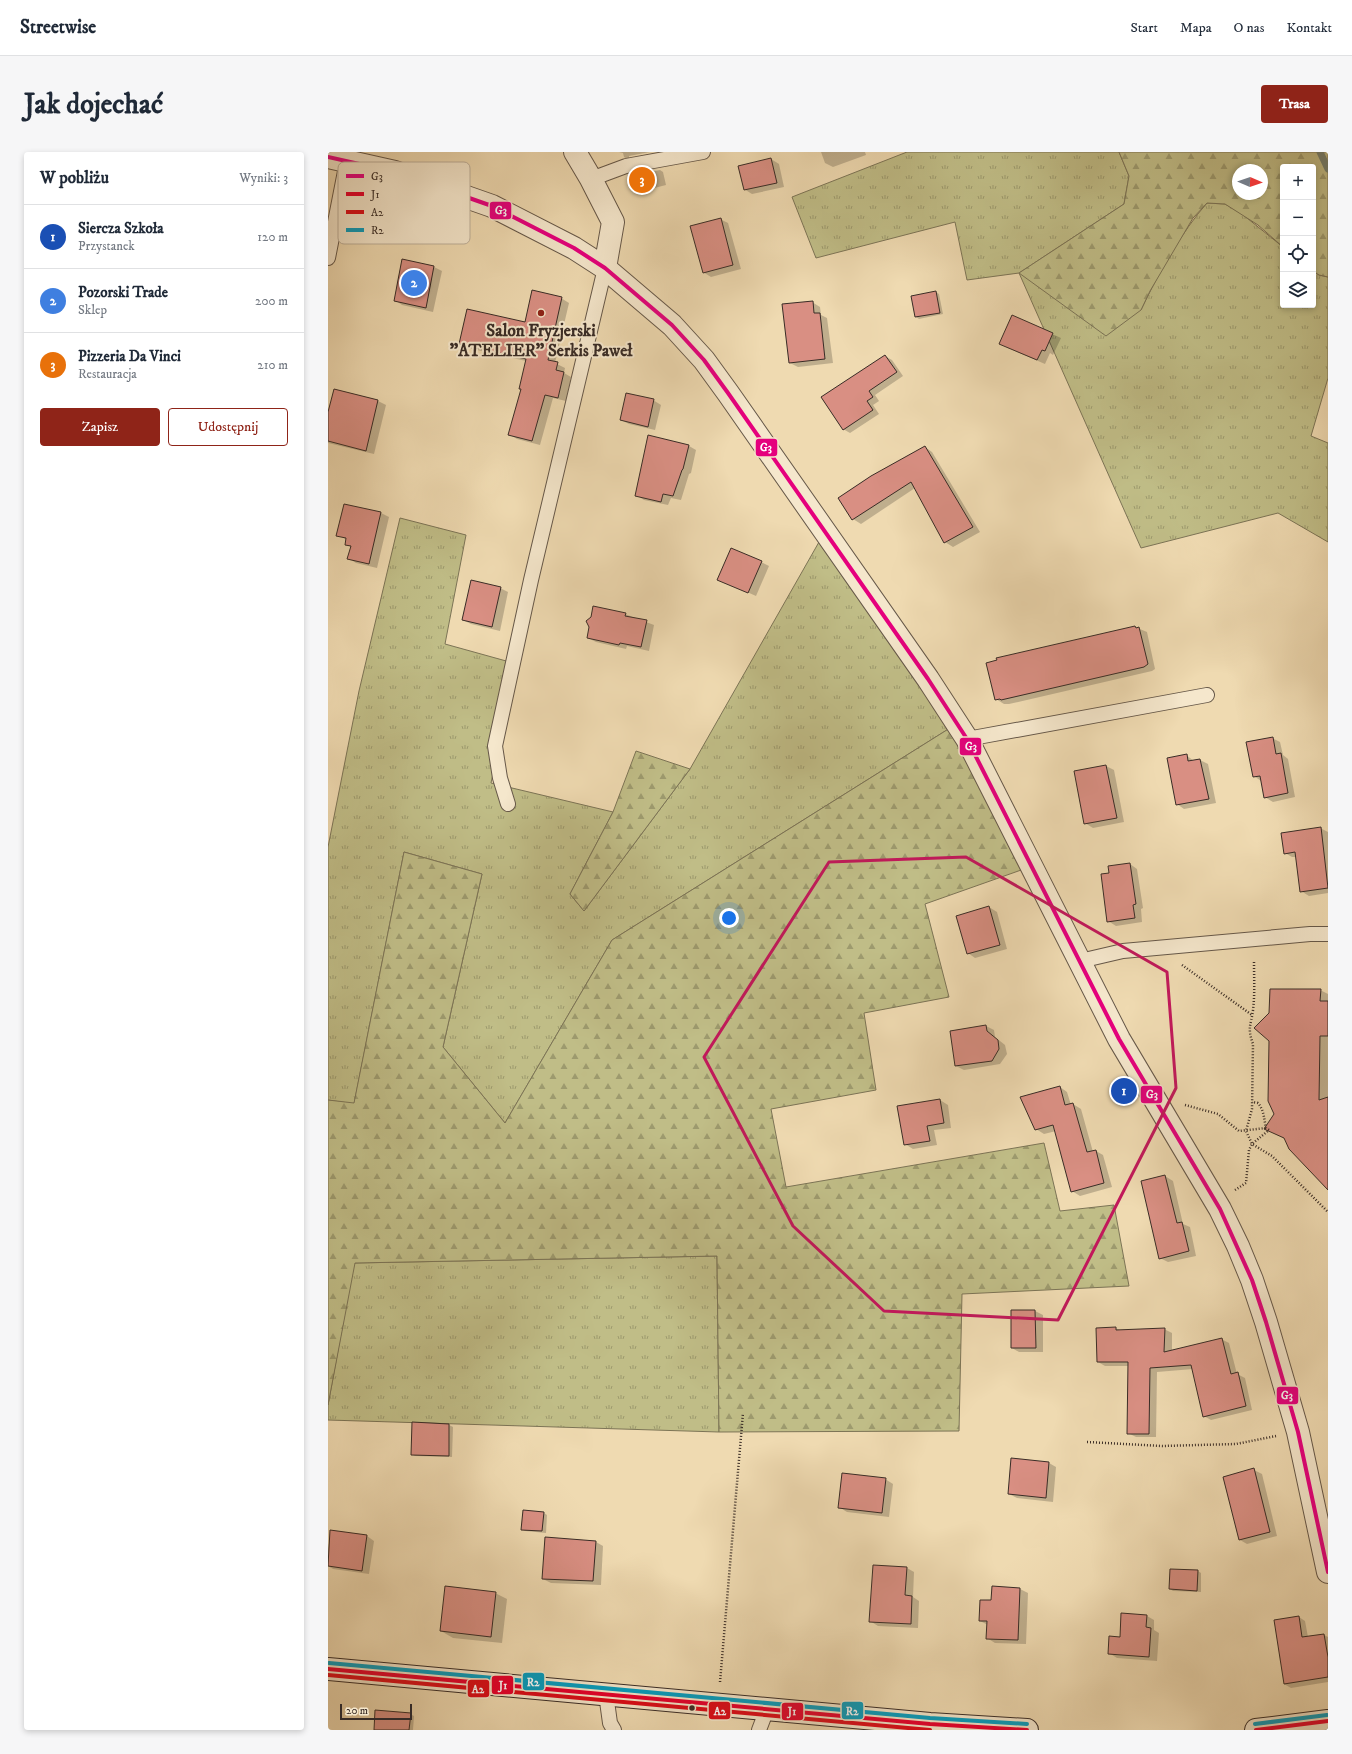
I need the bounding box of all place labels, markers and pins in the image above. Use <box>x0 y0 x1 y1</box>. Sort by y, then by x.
pin: 3 <box>629 165 655 195</box>
pin: 2 <box>401 268 427 298</box>
marker: Salon Fryzjerski "ATELIER" Serkis Paweł <box>536 308 546 318</box>
place label: Salon Fryzjerski "ATELIER" Serkis Paweł <box>450 320 633 362</box>
pin: 1 <box>1111 1076 1137 1106</box>
unlabelled marker <box>687 1703 697 1713</box>

